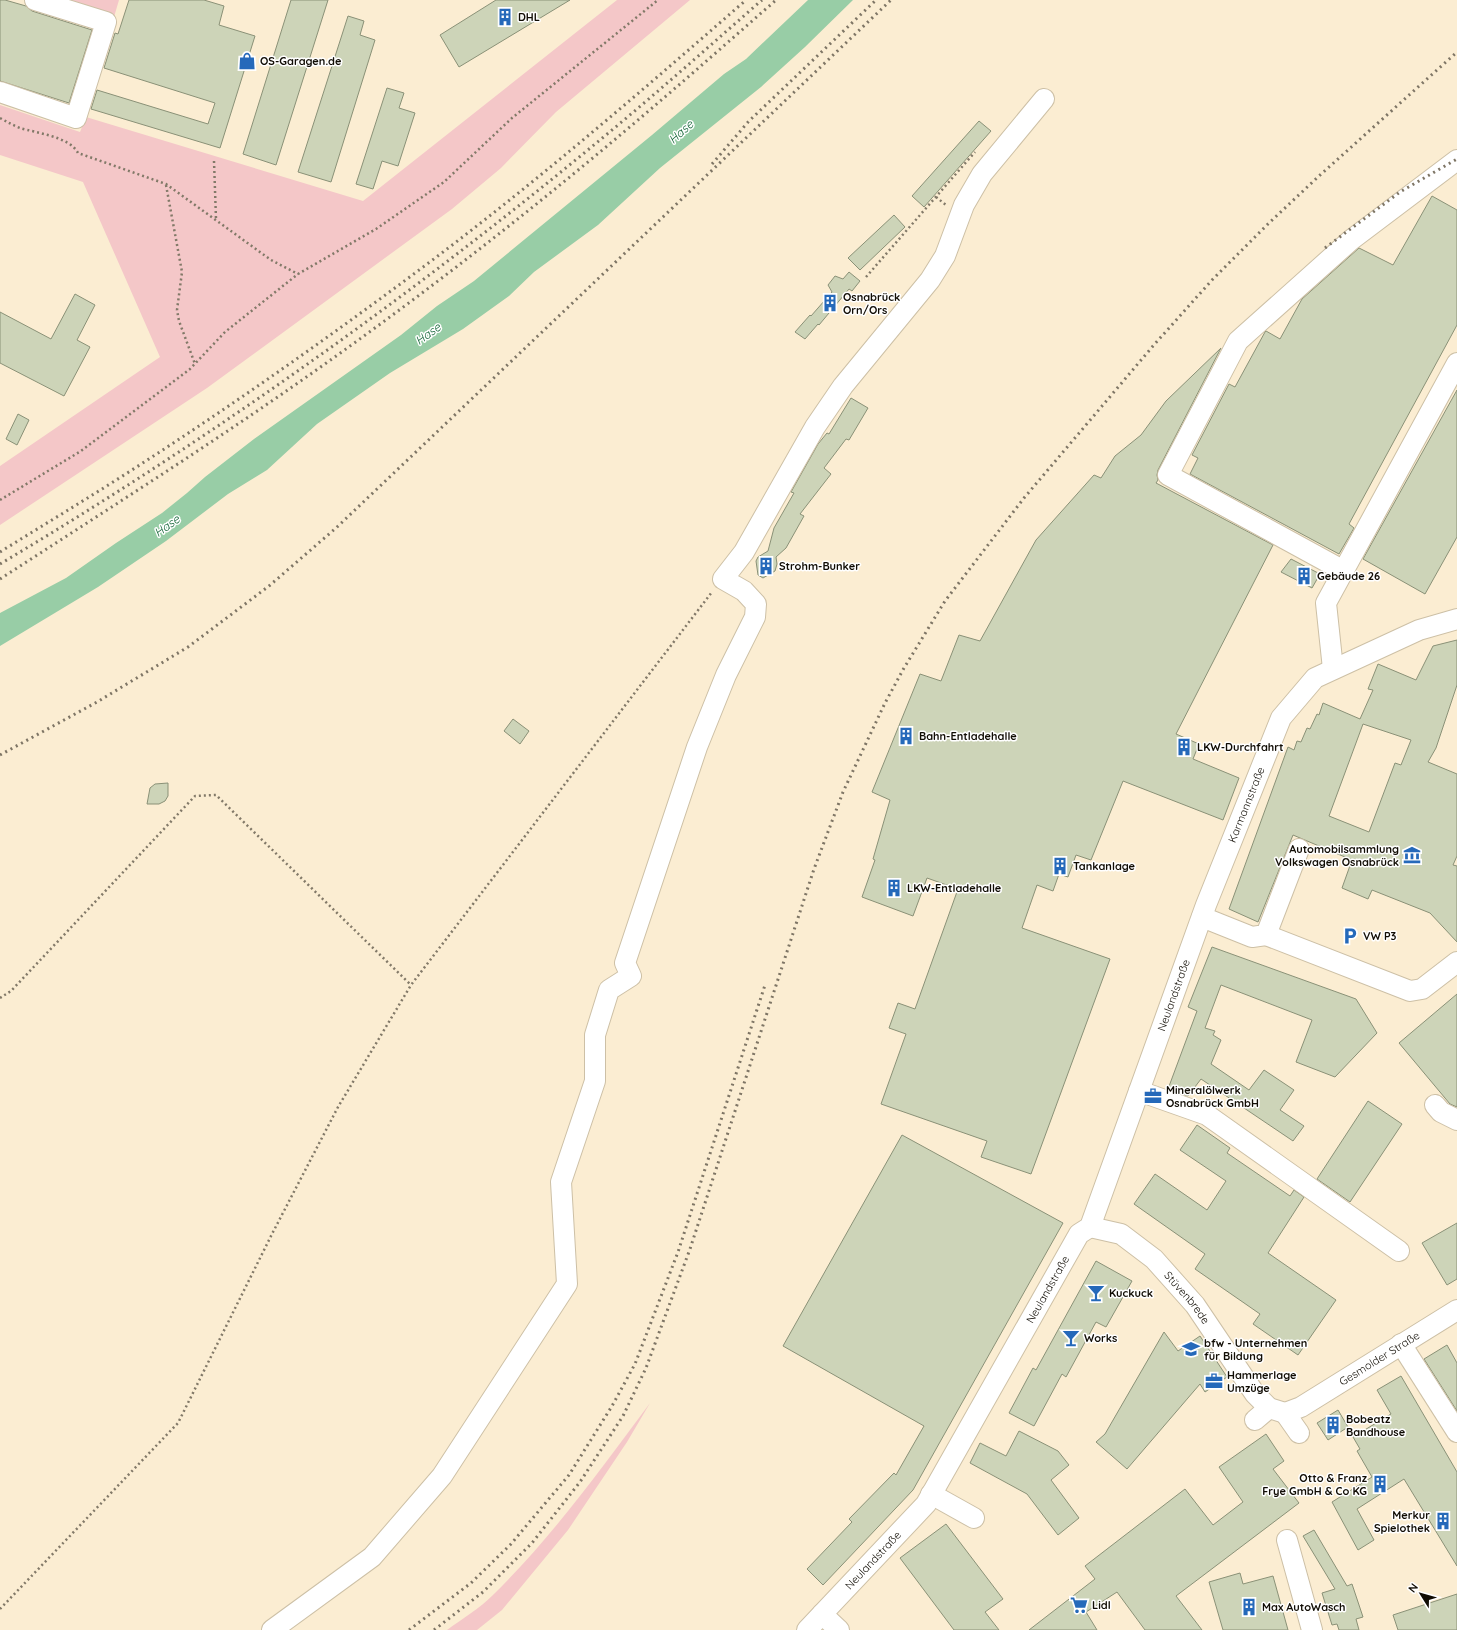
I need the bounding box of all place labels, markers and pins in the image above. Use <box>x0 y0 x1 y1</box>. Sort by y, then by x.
building icon: DHL <box>495 7 515 27</box>
place label: DHL <box>518 10 540 24</box>
shop icon: OS-Garagen.de <box>237 51 257 71</box>
place label: OS-Garagen.de <box>260 54 342 68</box>
place label: Osnabrück Orn/Ors <box>843 290 900 317</box>
building icon: Osnabrück Orn/Ors <box>820 293 840 313</box>
building icon: Strohm-Bunker <box>756 556 776 576</box>
place label: Strohm-Bunker <box>779 559 860 573</box>
building icon: Gebäude 26 <box>1294 566 1314 586</box>
place label: Gebäude 26 <box>1317 569 1380 583</box>
building icon: Bahn-Entladehalle <box>896 726 916 746</box>
place label: Bahn-Entladehalle <box>919 729 1017 743</box>
building icon: LKW-Durchfahrt <box>1174 737 1194 757</box>
place label: LKW-Durchfahrt <box>1197 740 1284 754</box>
place label: Automobilsammlung Volkswagen Osnabrück <box>1275 842 1399 869</box>
museum icon: Automobilsammlung Volkswagen Osnabrück <box>1402 845 1422 865</box>
building icon: Tankanlage <box>1050 856 1070 876</box>
place label: Tankanlage <box>1073 859 1136 873</box>
building icon: LKW-Entladehalle <box>884 878 904 898</box>
place label: LKW-Entladehalle <box>907 881 1002 895</box>
parking icon: VW P3 <box>1340 926 1360 946</box>
place label: VW P3 <box>1363 929 1397 943</box>
place label: Mineralölwerk Osnabrück GmbH <box>1166 1083 1259 1110</box>
office icon: Mineralölwerk Osnabrück GmbH <box>1143 1086 1163 1106</box>
bar icon: Kuckuck <box>1086 1283 1106 1303</box>
place label: Kuckuck <box>1109 1286 1153 1300</box>
bar icon: Works <box>1061 1328 1081 1348</box>
place label: Works <box>1084 1331 1117 1345</box>
place label: bfw - Unternehmen für Bildung <box>1204 1336 1307 1363</box>
school or university icon: bfw - Unternehmen für Bildung <box>1181 1339 1201 1359</box>
place label: Hammerlage Umzüge <box>1227 1368 1297 1395</box>
office icon: Hammerlage Umzüge <box>1204 1371 1224 1391</box>
place label: Bobeatz Bandhouse <box>1346 1412 1406 1439</box>
building icon: Bobeatz Bandhouse <box>1323 1415 1343 1435</box>
place label: Otto & Franz Frye GmbH & Co KG <box>1262 1471 1368 1498</box>
building icon: Otto & Franz Frye GmbH & Co KG <box>1370 1474 1390 1494</box>
place label: Merkur Spielothek <box>1374 1508 1430 1535</box>
building icon: Merkur Spielothek <box>1433 1511 1453 1531</box>
supermarket icon: Lidl <box>1069 1595 1089 1615</box>
building icon: Max AutoWasch <box>1239 1597 1259 1617</box>
place label: Lidl <box>1092 1598 1111 1612</box>
place label: Max AutoWasch <box>1262 1600 1346 1614</box>

